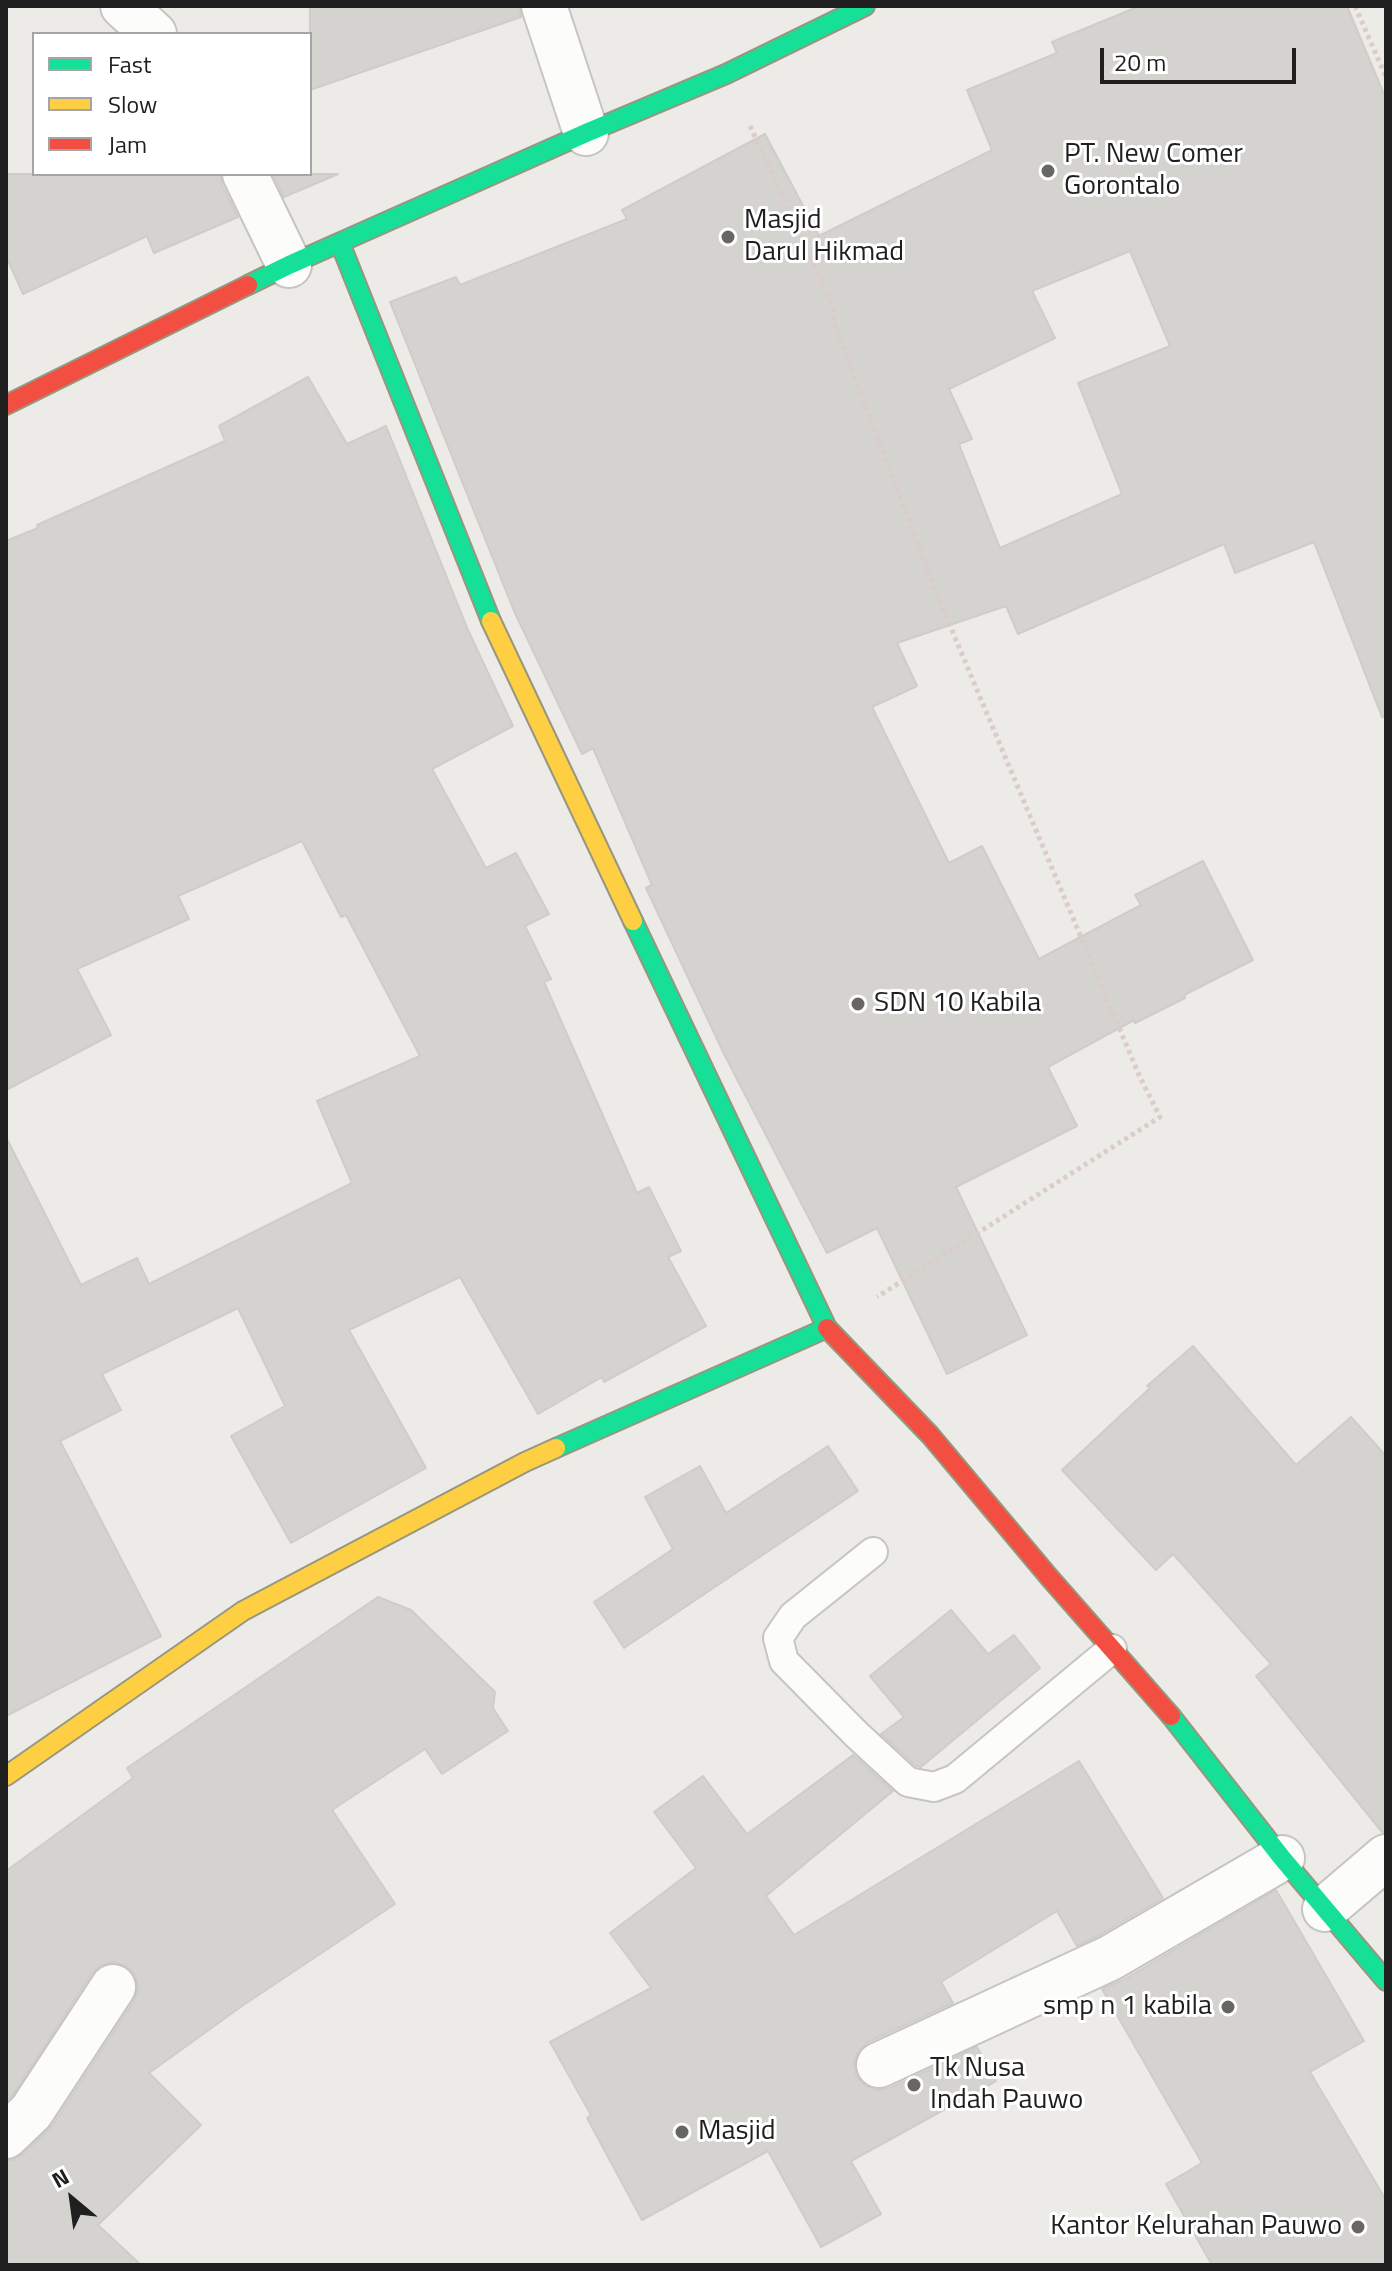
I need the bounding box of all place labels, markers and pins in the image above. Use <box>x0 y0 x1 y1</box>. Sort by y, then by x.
place label: PT. New Comer Gorontalo <box>1064 138 1243 204</box>
marker: PT. New Comer Gorontalo <box>1039 162 1057 180</box>
place label: Masjid Darul Hikmad <box>744 204 904 270</box>
marker: Masjid Darul Hikmad <box>719 228 737 246</box>
place label: SDN 10 Kabila <box>874 987 1041 1021</box>
marker: SDN 10 Kabila <box>849 995 867 1013</box>
place label: smp n 1 kabila <box>1043 1990 1212 2024</box>
marker: smp n 1 kabila <box>1219 1998 1237 2016</box>
place label: Tk Nusa Indah Pauwo <box>930 2052 1083 2118</box>
marker: Tk Nusa Indah Pauwo <box>905 2076 923 2094</box>
place label: Masjid <box>698 2115 776 2149</box>
marker: Masjid <box>673 2123 691 2141</box>
place label: Kantor Kelurahan Pauwo <box>1050 2210 1342 2244</box>
marker: Kantor Kelurahan Pauwo <box>1349 2218 1367 2236</box>

